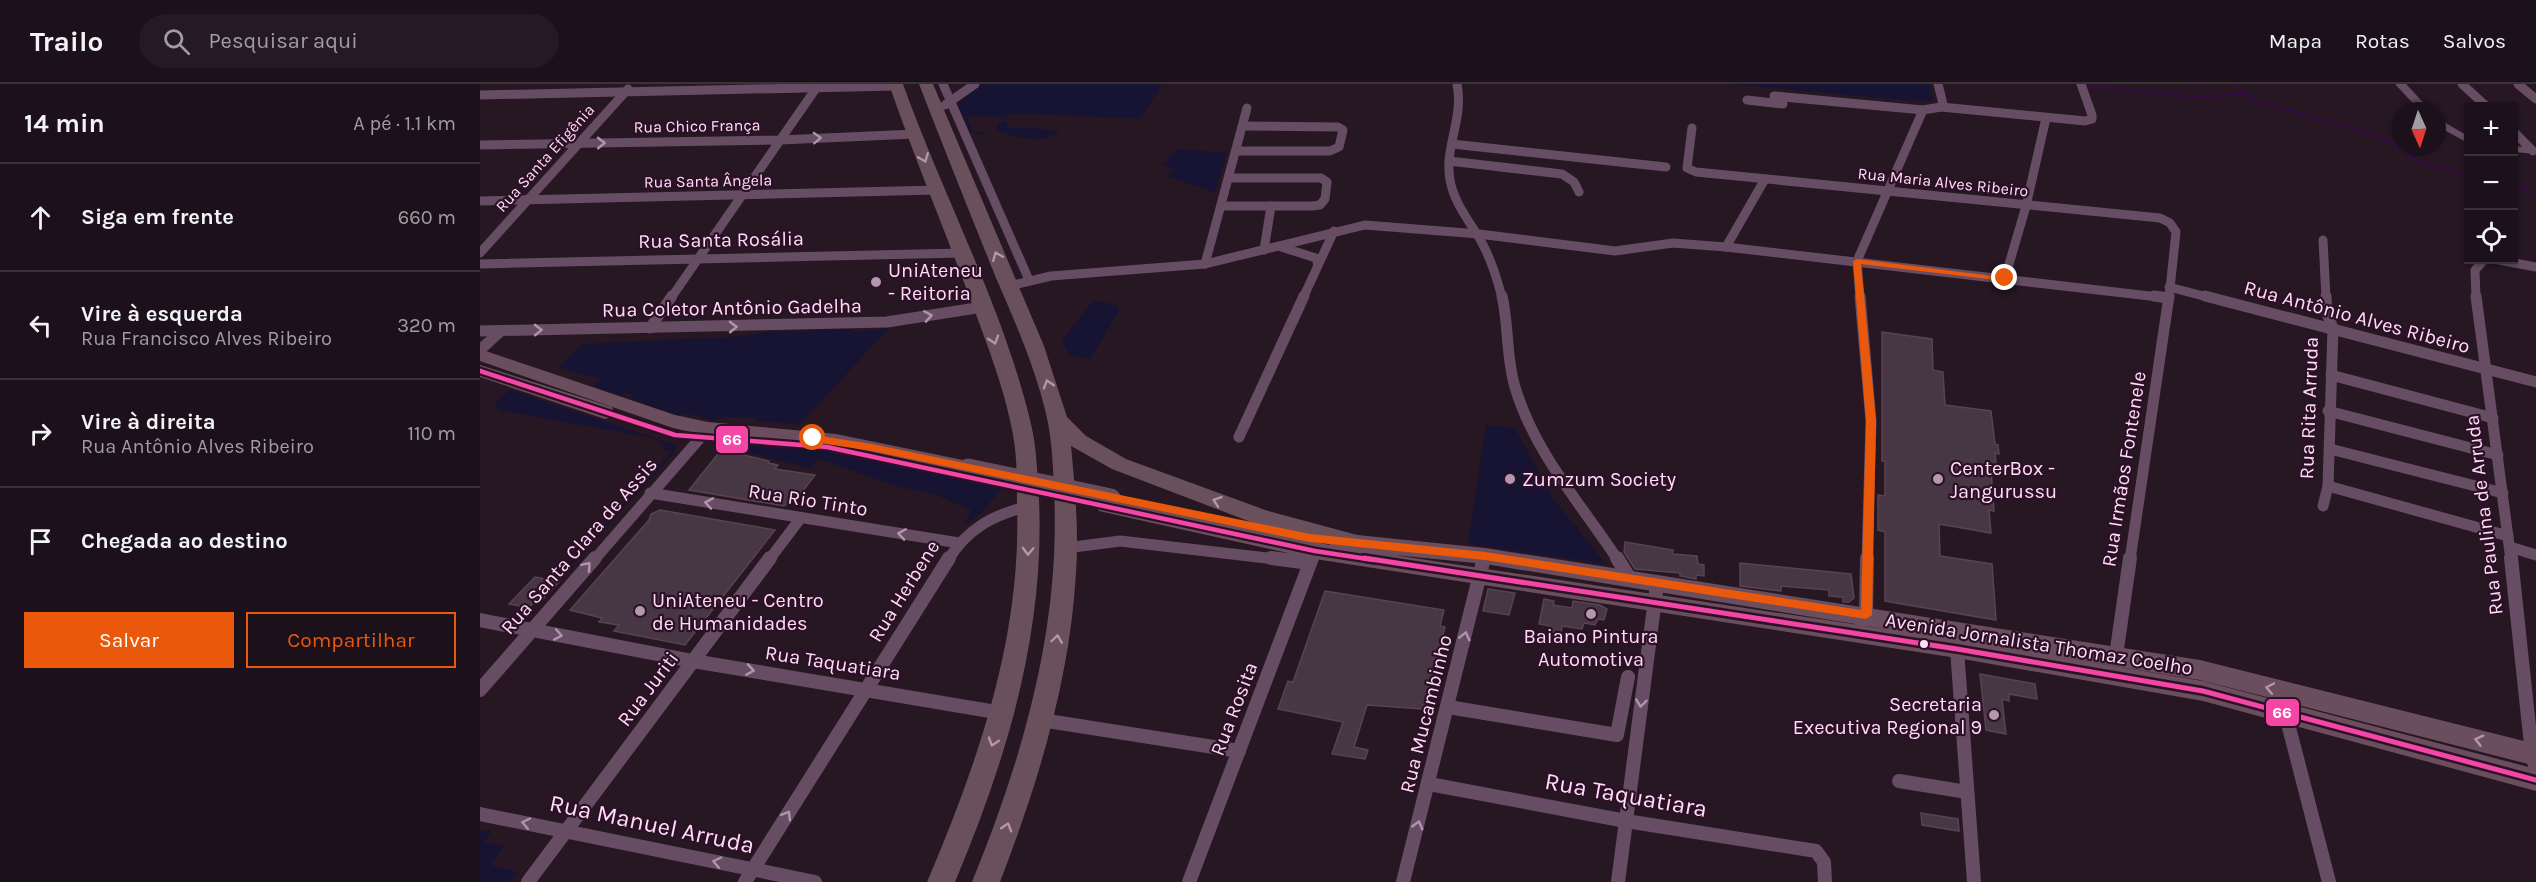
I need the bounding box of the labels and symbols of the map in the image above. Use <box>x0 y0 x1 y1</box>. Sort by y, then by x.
street label: Rua Santa Efigênia <box>492 100 598 216</box>
north arrow <box>2392 102 2446 156</box>
street label: Rua Chico França <box>633 115 761 137</box>
one-way arrow <box>813 132 822 145</box>
one-way arrow <box>597 137 606 149</box>
one-way arrow <box>917 152 929 163</box>
street label: Rua Maria Alves Ribeiro <box>1857 164 2029 200</box>
street label: Rua Santa Ângela <box>644 170 772 192</box>
street label: Rua Santa Rosália <box>638 227 804 253</box>
one-way arrow <box>992 252 1004 263</box>
place label: UniAteneu - Reitoria <box>888 259 983 305</box>
route end <box>1991 264 2017 290</box>
marker: UniAteneu - Reitoria <box>869 275 883 289</box>
street label: Rua Antônio Alves Ribeiro <box>2242 276 2472 358</box>
street label: Rua Coletor Antônio Gadelha <box>602 294 862 322</box>
one-way arrow <box>923 311 933 323</box>
one-way arrow <box>729 320 738 333</box>
one-way arrow <box>534 324 543 337</box>
one-way arrow <box>987 334 1000 345</box>
street label: Rua Rita Arruda <box>2295 336 2323 480</box>
street label: Rua Irmãos Fontenele <box>2097 370 2151 568</box>
one-way arrow <box>1043 379 1055 390</box>
street label: Rua Paulina de Arruda <box>2460 414 2508 616</box>
route start <box>799 424 825 450</box>
line badge: 66 <box>715 425 749 454</box>
text: 66 <box>722 430 742 449</box>
street label: Rua Santa Clara de Assis <box>496 453 662 639</box>
place label: CenterBox - Jangurussu <box>1950 457 2057 503</box>
place label: Zumzum Society <box>1522 468 1676 491</box>
marker: Zumzum Society <box>1503 472 1517 486</box>
marker: CenterBox - Jangurussu <box>1931 472 1945 486</box>
street label: Rua Rio Tinto <box>747 479 869 521</box>
one-way arrow <box>1212 495 1223 508</box>
one-way arrow <box>704 497 714 510</box>
one-way arrow <box>897 529 906 541</box>
street label: Rua Herbene <box>864 536 944 646</box>
one-way arrow <box>1022 547 1034 556</box>
one-way arrow <box>580 562 591 573</box>
place label: UniAteneu - Centro de Humanidades <box>652 589 824 635</box>
marker: UniAteneu - Centro de Humanidades <box>633 604 647 618</box>
marker: Baiano Pintura Automotiva <box>1584 607 1598 621</box>
street label: Avenida Jornalista Thomaz Coelho <box>1884 608 2194 680</box>
place label: Baiano Pintura Automotiva <box>1523 625 1659 671</box>
one-way arrow <box>553 628 563 641</box>
one-way arrow <box>1458 631 1471 641</box>
street label: Rua Mucambinho <box>1395 633 1457 795</box>
one-way arrow <box>1051 635 1063 644</box>
unlabelled marker <box>1918 638 1930 650</box>
street label: Rua Taquatiara <box>764 641 902 685</box>
street label: Rua Juriti <box>613 647 683 731</box>
street label: Rua Rosita <box>1206 659 1262 759</box>
one-way arrow <box>745 664 754 676</box>
one-way arrow <box>2265 682 2275 695</box>
place label: Secretaria Executiva Regional 9 <box>1793 693 1982 739</box>
one-way arrow <box>1636 698 1648 707</box>
line badge: 66 <box>2265 698 2300 727</box>
text: 66 <box>2272 703 2292 722</box>
marker: Secretaria Executiva Regional 9 <box>1987 708 2001 722</box>
one-way arrow <box>2475 735 2485 747</box>
one-way arrow <box>988 736 1000 747</box>
street label: Rua Taquatiara <box>1543 767 1709 823</box>
street label: Rua Manuel Arruda <box>547 789 757 859</box>
one-way arrow <box>780 811 792 821</box>
one-way arrow <box>521 817 531 830</box>
one-way arrow <box>1411 821 1423 831</box>
one-way arrow <box>1000 822 1012 833</box>
one-way arrow <box>712 856 722 869</box>

